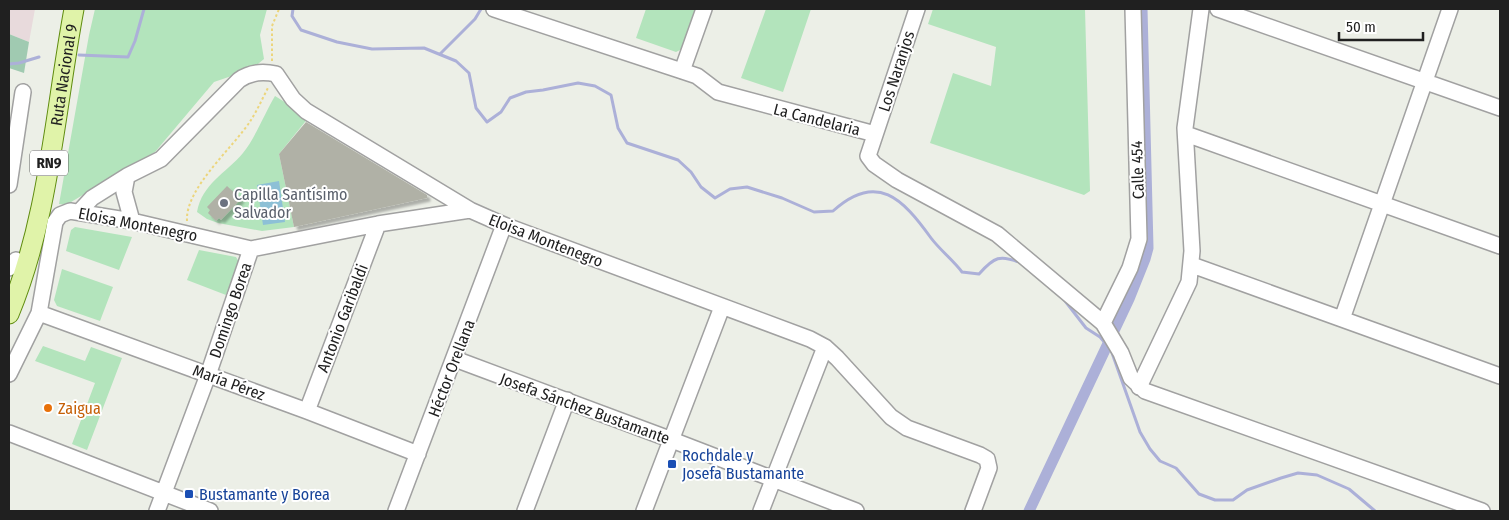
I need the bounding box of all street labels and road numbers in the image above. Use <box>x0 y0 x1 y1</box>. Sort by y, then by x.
street label: Ruta Nacional 9 <box>47 22 81 127</box>
street label: Los Naranjos <box>874 28 919 114</box>
street label: La Candelaria <box>772 100 862 139</box>
street label: Calle 454 <box>1127 140 1148 199</box>
road number: RN9 <box>30 150 68 176</box>
street label: Eloisa Montenegro <box>77 204 199 245</box>
street label: Eloisa Montenegro <box>486 210 606 271</box>
street label: Domingo Borea <box>205 260 256 360</box>
street label: Antonio Garibaldi <box>313 261 372 375</box>
street label: Héctor Orellana <box>424 317 479 420</box>
street label: María Pérez <box>190 361 268 404</box>
street label: Josefa Sánchez Bustamante <box>497 369 672 448</box>

